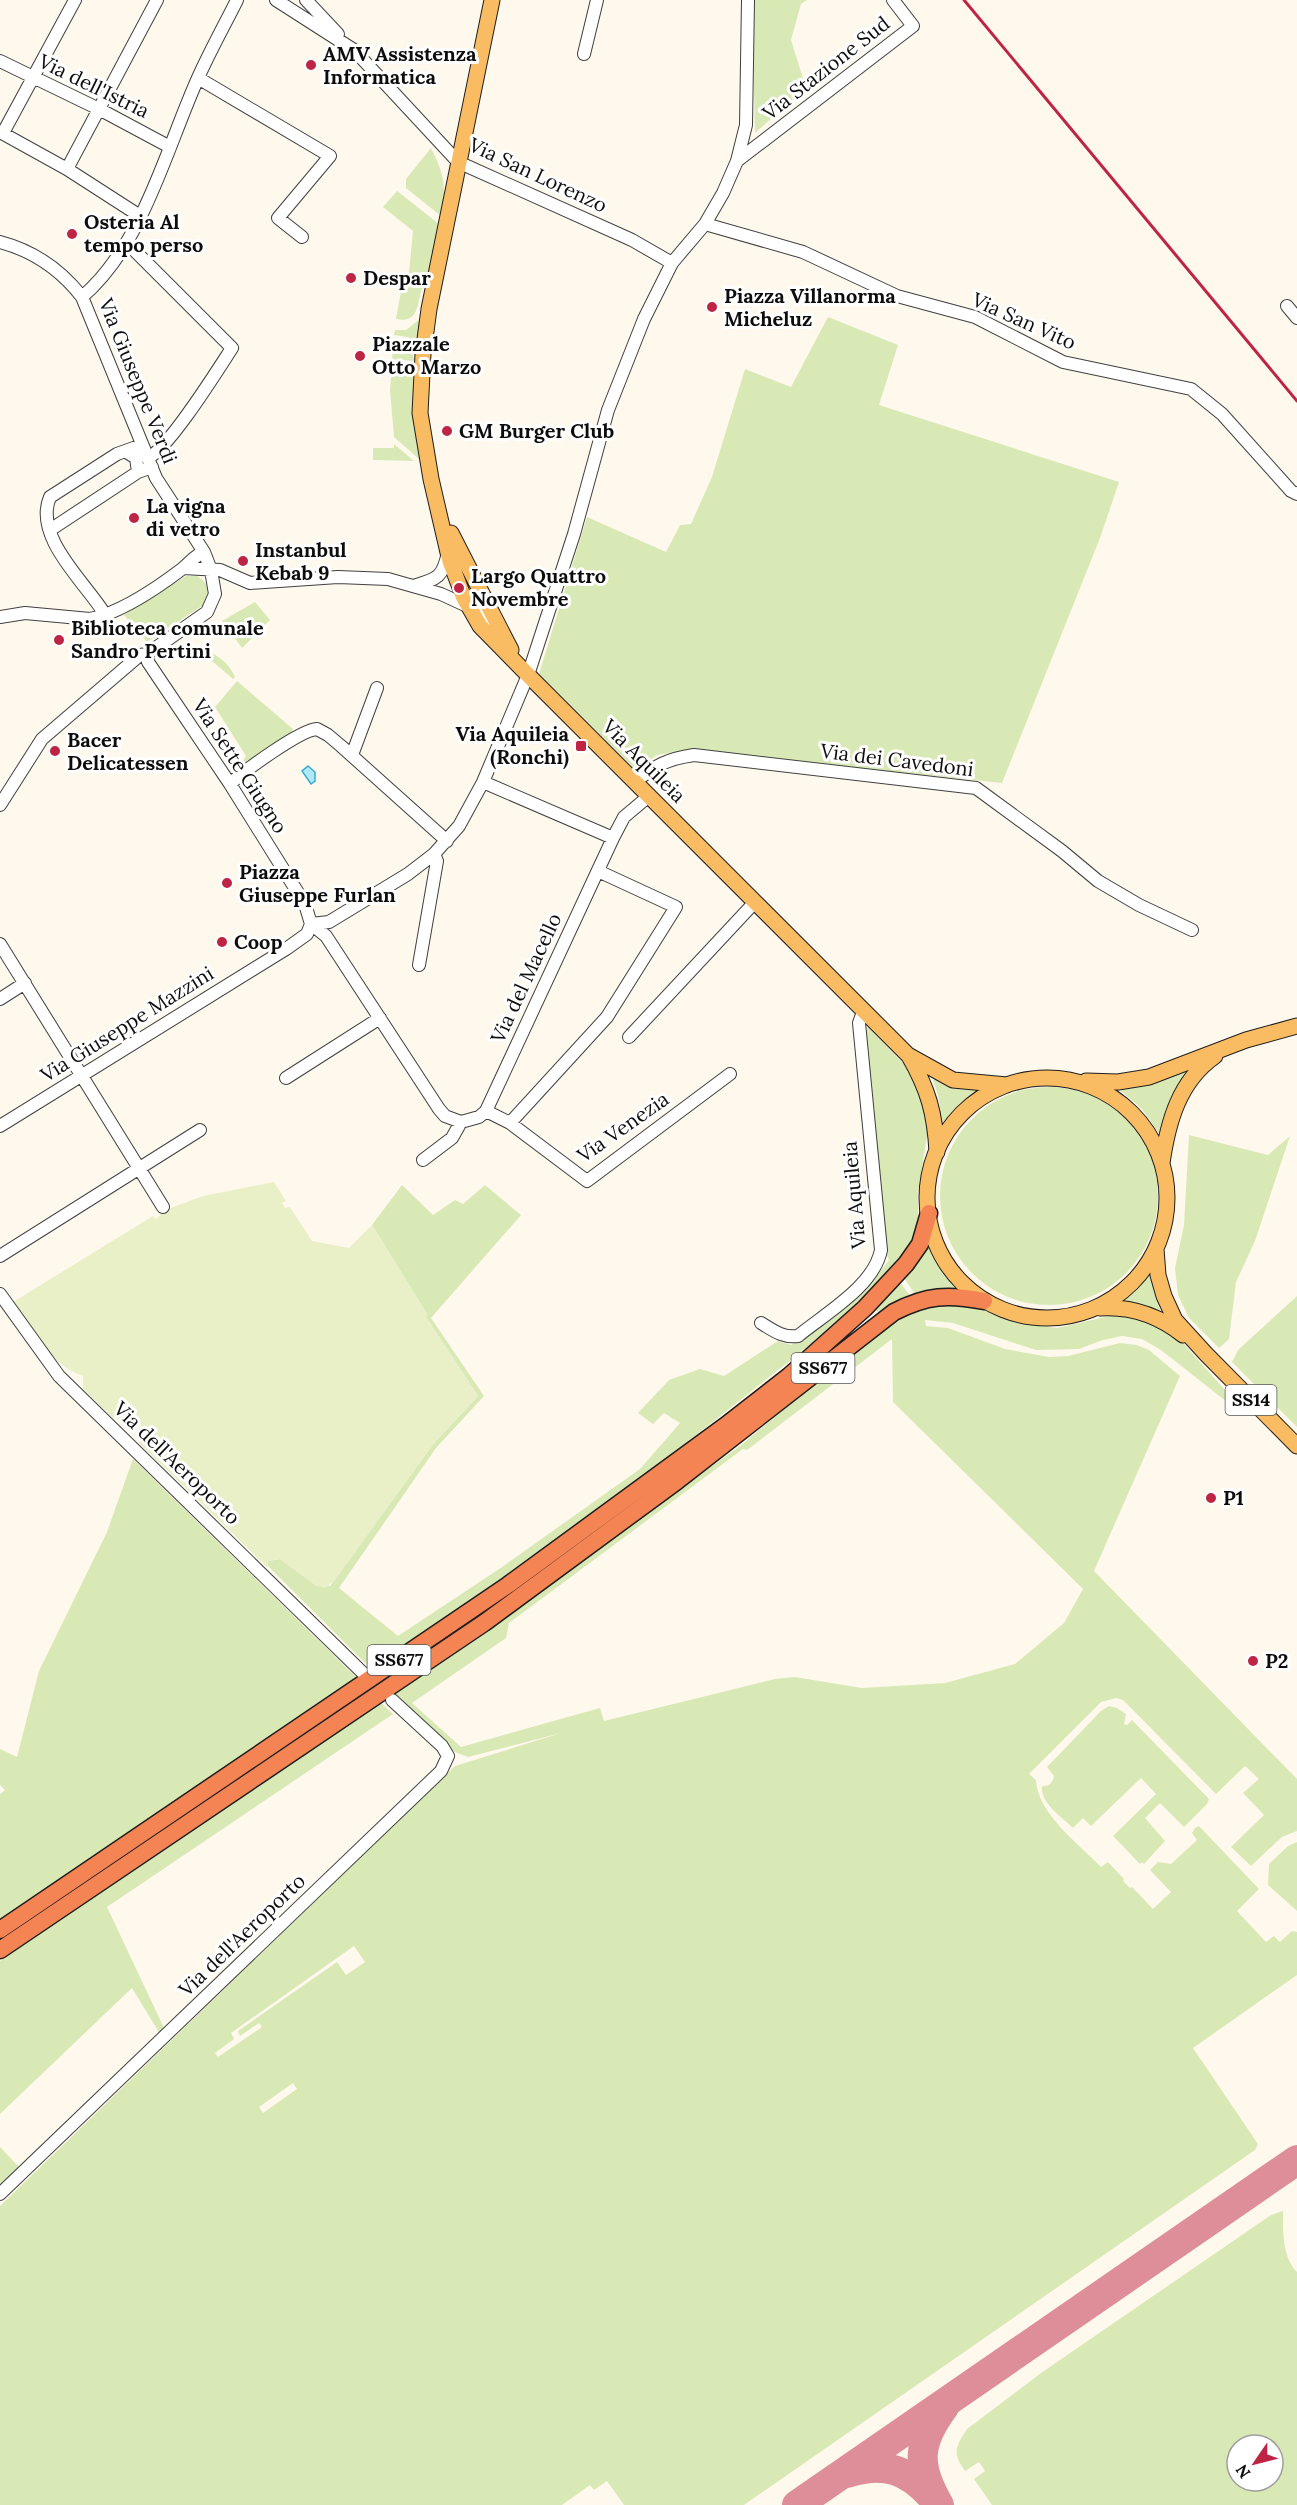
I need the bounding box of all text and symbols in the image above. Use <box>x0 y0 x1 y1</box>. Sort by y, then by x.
street label: Via Stazione Sud <box>756 10 894 126</box>
place label: AMV Assistenza Informatica <box>323 41 477 89</box>
street label: Via dell'Istria <box>34 48 154 123</box>
marker: AMV Assistenza Informatica <box>304 58 318 72</box>
street label: Via San Lorenzo <box>464 131 611 217</box>
place label: Osteria Al tempo perso <box>84 209 203 257</box>
marker: Osteria Al tempo perso <box>65 227 79 241</box>
place label: Despar <box>363 265 431 290</box>
marker: Despar <box>344 271 358 285</box>
place label: Piazza Villanorma Micheluz <box>724 283 896 331</box>
street label: Via San Vito <box>967 286 1080 355</box>
street label: Via Giuseppe Verdi <box>94 294 183 467</box>
marker: Piazza Villanorma Micheluz <box>705 300 719 314</box>
place label: Piazzale Otto Marzo <box>372 331 481 379</box>
marker: Piazzale Otto Marzo <box>353 349 367 363</box>
place label: GM Burger Club <box>459 418 614 443</box>
marker: GM Burger Club <box>440 424 454 438</box>
place label: La vigna di vetro <box>146 493 226 541</box>
marker: La vigna di vetro <box>127 511 141 525</box>
place label: Instanbul Kebab 9 <box>255 537 347 585</box>
marker: Instanbul Kebab 9 <box>236 554 250 568</box>
place label: Largo Quattro Novembre <box>471 563 606 611</box>
marker: Largo Quattro Novembre <box>452 581 466 595</box>
place label: Biblioteca comunale Sandro Pertini <box>71 615 264 663</box>
marker: Biblioteca comunale Sandro Pertini <box>52 633 66 647</box>
street label: Via Sette Giugno <box>187 693 293 838</box>
street label: Via Aquileia <box>597 713 691 808</box>
place label: Via Aquileia (Ronchi) <box>456 721 570 770</box>
place label: Bacer Delicatessen <box>67 727 189 775</box>
street label: Via dei Cavedoni <box>818 738 975 781</box>
marker: Via Aquileia (Ronchi) <box>574 739 588 753</box>
marker: Bacer Delicatessen <box>48 744 62 758</box>
place label: Piazza Giuseppe Furlan <box>239 859 396 907</box>
marker: Piazza Giuseppe Furlan <box>220 876 234 890</box>
street label: Via del Macello <box>484 909 566 1047</box>
place label: Coop <box>234 929 282 954</box>
marker: Coop <box>215 935 229 949</box>
street label: Via Giuseppe Mazzini <box>35 960 218 1087</box>
street label: Via Venezia <box>571 1086 673 1168</box>
street label: Via Aquileia <box>836 1140 871 1251</box>
road number: SS677 <box>792 1353 854 1383</box>
road number: SS14 <box>1226 1385 1276 1415</box>
street label: Via dell'Aeroporto <box>108 1395 246 1529</box>
place label: P1 <box>1223 1485 1244 1510</box>
marker: P1 <box>1204 1491 1218 1505</box>
road number: SS677 <box>368 1645 430 1675</box>
place label: P2 <box>1265 1648 1288 1673</box>
marker: P2 <box>1246 1654 1260 1668</box>
street label: Via dell'Aeroporto <box>172 1868 310 2002</box>
north arrow <box>1225 2433 1285 2493</box>
text: N <box>1231 2461 1254 2482</box>

